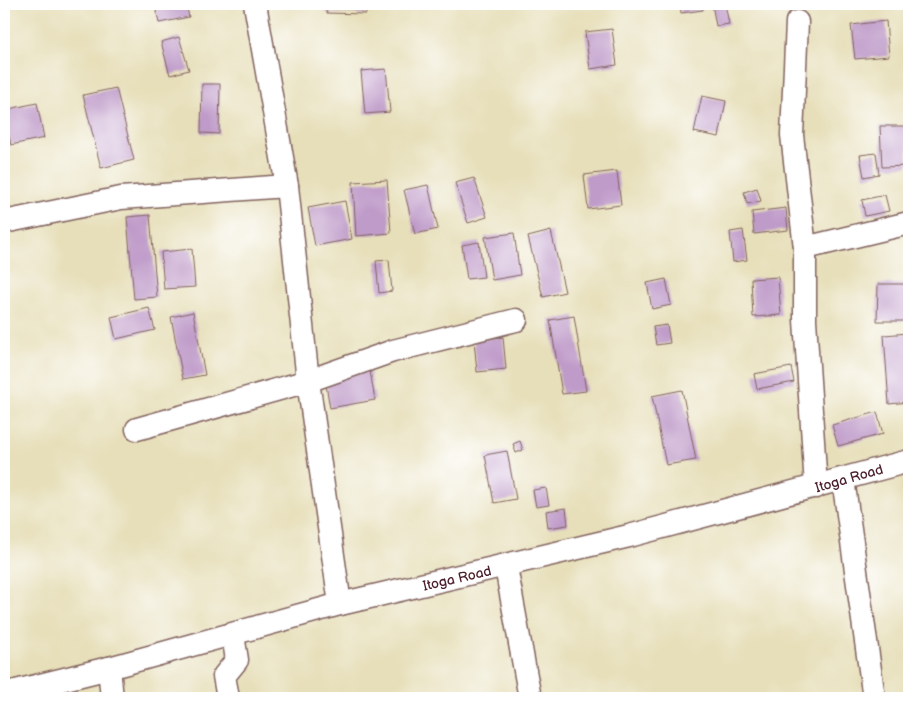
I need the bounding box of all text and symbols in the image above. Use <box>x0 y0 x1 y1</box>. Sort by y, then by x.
street label: Itoga Road <box>813 461 885 496</box>
street label: Itoga Road <box>421 562 493 595</box>

